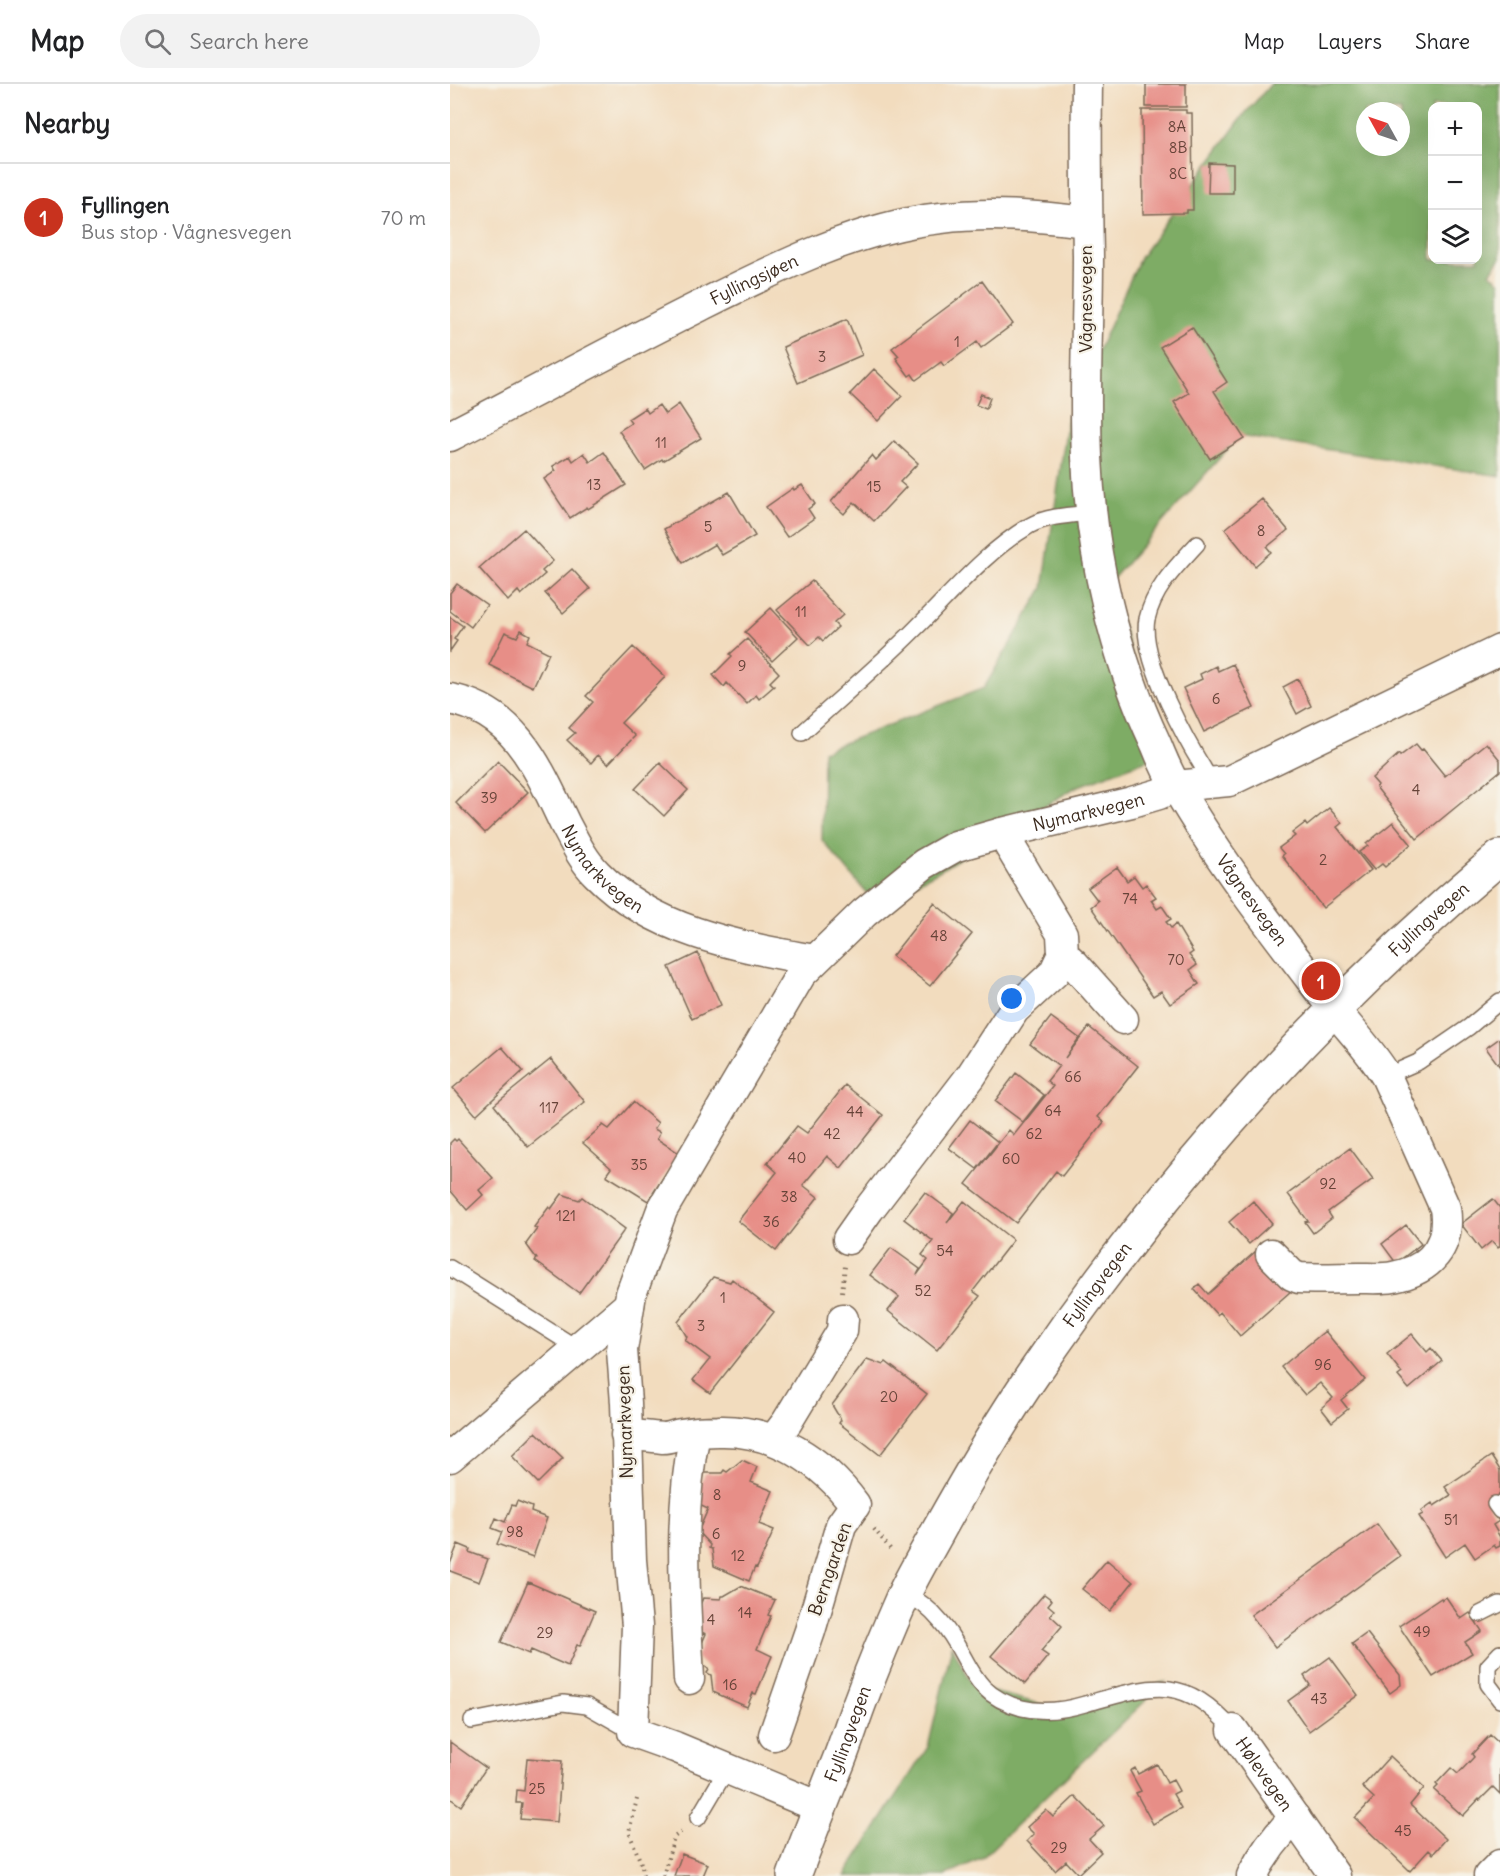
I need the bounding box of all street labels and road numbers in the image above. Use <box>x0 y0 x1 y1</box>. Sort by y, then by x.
street label: Vågnesvegen <box>1074 245 1097 353</box>
street label: Fyllingsjøen <box>706 249 802 310</box>
street label: Nymarkvegen <box>1030 787 1147 836</box>
street label: Nymarkvegen <box>556 821 648 918</box>
street label: Vågnesvegen <box>1211 850 1293 950</box>
street label: Fyllingvegen <box>1383 877 1474 962</box>
street label: Fyllingvegen <box>1058 1237 1136 1332</box>
street label: Nymarkvegen <box>611 1365 638 1479</box>
street label: Berngarden <box>803 1519 856 1619</box>
street label: Fyllingvegen <box>819 1682 876 1785</box>
street label: Hølevegen <box>1230 1732 1298 1816</box>

